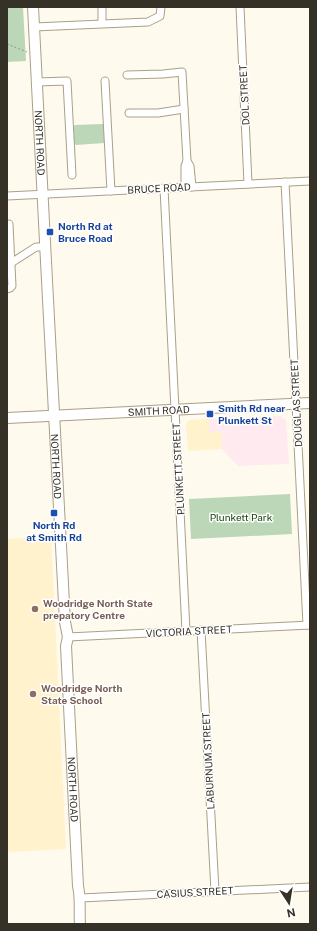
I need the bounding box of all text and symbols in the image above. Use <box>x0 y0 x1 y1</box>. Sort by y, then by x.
street label: DOL STREET <box>236 65 252 125</box>
street label: NORTH ROAD <box>32 110 48 176</box>
street label: BRUCE ROAD <box>127 180 191 196</box>
place label: North Rd at Bruce Road <box>58 220 113 244</box>
marker: North Rd at Bruce Road <box>45 227 55 237</box>
street label: DOUGLAS STREET <box>288 359 304 447</box>
place label: Smith Rd near Plunkett St <box>218 402 285 426</box>
street label: SMITH ROAD <box>127 403 190 418</box>
marker: Smith Rd near Plunkett St <box>205 409 215 419</box>
street label: PLUNKETT STREET <box>170 423 186 515</box>
street label: NORTH ROAD <box>49 433 64 499</box>
marker: North Rd at Smith Rd <box>49 508 59 518</box>
park label: Plunkett Park <box>210 511 273 523</box>
place label: North Rd at Smith Rd <box>26 519 82 543</box>
place label: Woodridge North State prepatory Centre <box>43 597 153 621</box>
marker: Woodridge North State prepatory Centre <box>30 604 40 614</box>
street label: VICTORIA STREET <box>146 623 233 639</box>
place label: Woodridge North State School <box>41 682 122 706</box>
marker: Woodridge North State School <box>28 689 38 699</box>
street label: LABURNUM STREET <box>199 712 217 810</box>
street label: NORTH ROAD <box>66 757 81 822</box>
north arrow <box>269 883 309 923</box>
street label: CASIUS STREET <box>156 884 234 900</box>
text: N <box>286 906 297 920</box>

